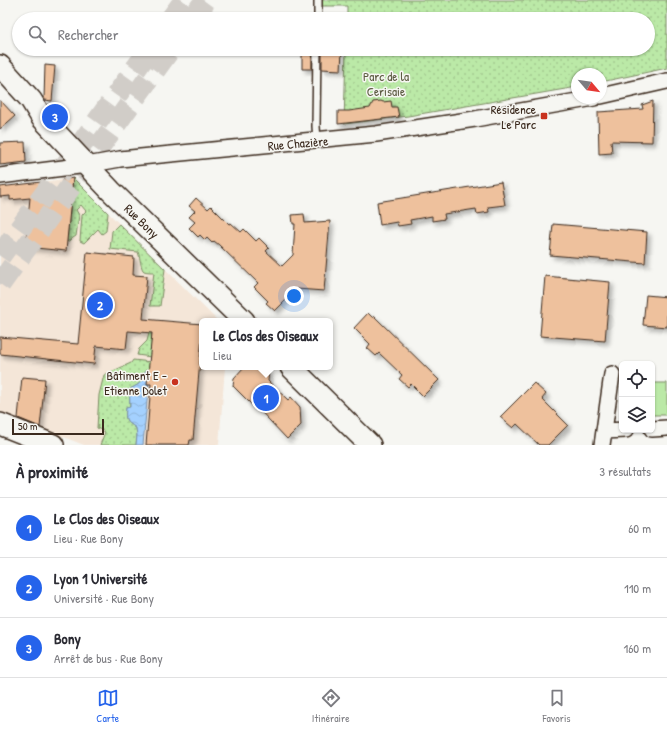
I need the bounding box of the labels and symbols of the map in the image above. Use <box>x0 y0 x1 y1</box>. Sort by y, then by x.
park label: Parc de la Cerisaie <box>363 67 409 100</box>
north arrow <box>571 68 607 104</box>
place label: Résidence Le Parc <box>491 100 536 133</box>
pin: 3 <box>42 102 68 132</box>
marker: Résidence Le Parc <box>539 111 549 121</box>
street label: Rue Chazière <box>267 131 329 155</box>
street label: Rue Bony <box>120 200 164 243</box>
your location <box>284 286 304 306</box>
pin: 2 <box>87 290 113 320</box>
place label: Bâtiment E - Etienne Dolet <box>104 366 168 399</box>
marker: Bâtiment E - Etienne Dolet <box>170 377 180 387</box>
pin: 1 <box>253 383 279 413</box>
scale bar <box>12 417 104 436</box>

